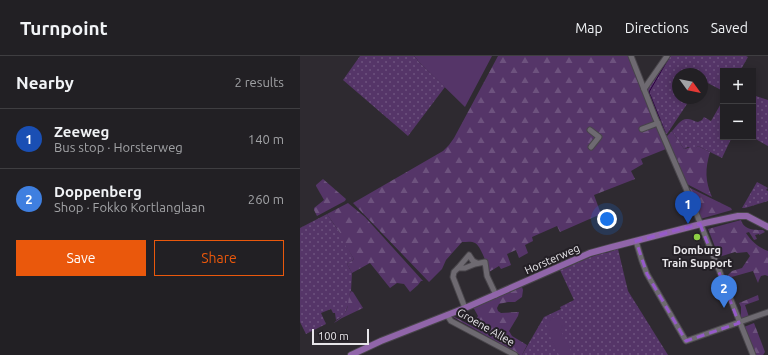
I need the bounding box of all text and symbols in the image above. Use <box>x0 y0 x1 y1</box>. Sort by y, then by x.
text: Turnpoint <box>20 17 108 39</box>
text: Map <box>575 20 603 36</box>
text: Directions <box>625 20 689 36</box>
text: Saved <box>711 20 748 36</box>
north arrow <box>672 68 708 104</box>
map controls <box>720 68 756 140</box>
button: + <box>720 68 756 104</box>
text: Nearby <box>16 73 74 92</box>
text: 2 results <box>234 75 284 89</box>
button: − <box>720 104 756 140</box>
text: Zeeweg <box>54 123 109 140</box>
text: 1 <box>25 132 33 146</box>
text: 140 m <box>248 132 284 146</box>
text: Bus stop · Horsterweg <box>54 140 183 154</box>
text: Doppenberg <box>54 183 142 200</box>
pin: 1 <box>675 191 701 224</box>
text: 2 <box>25 192 33 206</box>
text: 260 m <box>248 192 284 206</box>
text: Shop · Fokko Kortlanglaan <box>54 200 205 214</box>
your location <box>597 209 617 229</box>
marker: Domburg Train Support <box>692 232 702 242</box>
button: Save <box>16 240 146 276</box>
button: Share <box>154 240 284 276</box>
street label: Horsterweg <box>523 242 581 276</box>
place label: Domburg Train Support <box>662 244 732 269</box>
pin: 2 <box>711 275 737 308</box>
street label: Groene Allee <box>455 306 517 348</box>
scale bar <box>312 327 369 346</box>
text: 100 m <box>318 330 349 342</box>

